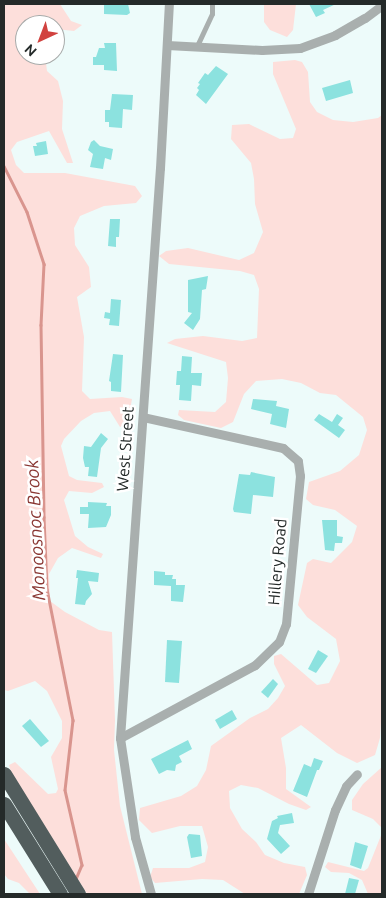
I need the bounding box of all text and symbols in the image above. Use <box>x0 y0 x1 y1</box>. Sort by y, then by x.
north arrow <box>15 15 65 65</box>
text: N <box>21 41 40 60</box>
street label: West Street <box>112 406 138 492</box>
water label: Monoosnoc Brook <box>21 459 49 601</box>
street label: Hillery Road <box>264 518 290 606</box>

